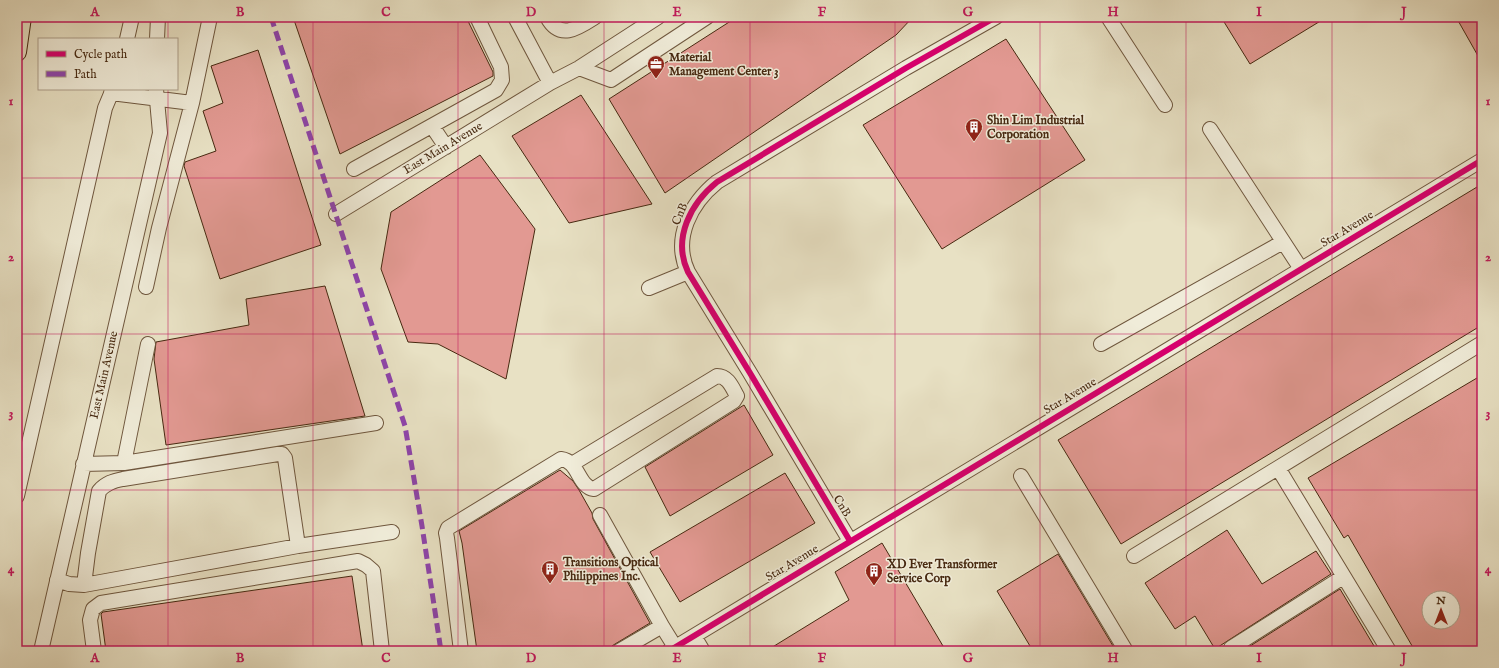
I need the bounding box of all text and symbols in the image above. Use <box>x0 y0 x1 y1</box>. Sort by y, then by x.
text: A <box>90 4 101 21</box>
text: B <box>236 4 245 21</box>
text: C <box>381 4 391 21</box>
text: D <box>526 4 537 21</box>
text: E <box>672 4 682 21</box>
text: F <box>818 4 827 21</box>
text: G <box>963 4 974 21</box>
text: H <box>1107 4 1119 21</box>
text: I <box>1256 4 1262 21</box>
text: J <box>1399 4 1407 21</box>
legend <box>38 38 178 90</box>
text: Cycle path <box>74 47 128 63</box>
place label: Material Management Center 3 <box>669 50 778 80</box>
office icon: Material Management Center 3 <box>646 54 666 79</box>
text: Path <box>74 67 97 82</box>
text: 1 <box>9 93 14 110</box>
text: 1 <box>1486 93 1491 110</box>
place label: Shin Lim Industrial Corporation <box>987 113 1085 143</box>
building icon: Shin Lim Industrial Corporation <box>964 117 984 142</box>
street label: East Main Avenue <box>401 118 486 178</box>
street label: CnB <box>669 200 691 227</box>
street label: Star Avenue <box>1318 207 1377 251</box>
text: 2 <box>8 249 14 266</box>
text: 2 <box>1485 249 1491 266</box>
street label: East Main Avenue <box>87 329 122 420</box>
street label: Star Avenue <box>1041 374 1100 418</box>
text: 3 <box>9 405 14 422</box>
text: 3 <box>1486 405 1491 422</box>
street label: CnB <box>830 492 854 520</box>
street label: Star Avenue <box>763 541 822 585</box>
place label: Transitions Optical Philippines Inc. <box>562 555 659 585</box>
place label: XD Ever Transformer Service Corp <box>886 557 998 587</box>
building icon: Transitions Optical Philippines Inc. <box>540 559 560 584</box>
text: 4 <box>8 561 15 578</box>
building icon: XD Ever Transformer Service Corp <box>864 561 884 586</box>
text: 4 <box>1485 561 1492 578</box>
north arrow <box>1421 590 1461 630</box>
text: N <box>1435 594 1446 608</box>
text: A <box>90 650 101 667</box>
text: B <box>236 650 245 667</box>
text: C <box>381 650 391 667</box>
text: D <box>526 650 537 667</box>
text: E <box>672 650 682 667</box>
text: F <box>818 650 827 667</box>
text: G <box>963 650 974 667</box>
text: H <box>1107 650 1119 667</box>
text: I <box>1256 650 1262 667</box>
text: J <box>1399 650 1407 667</box>

